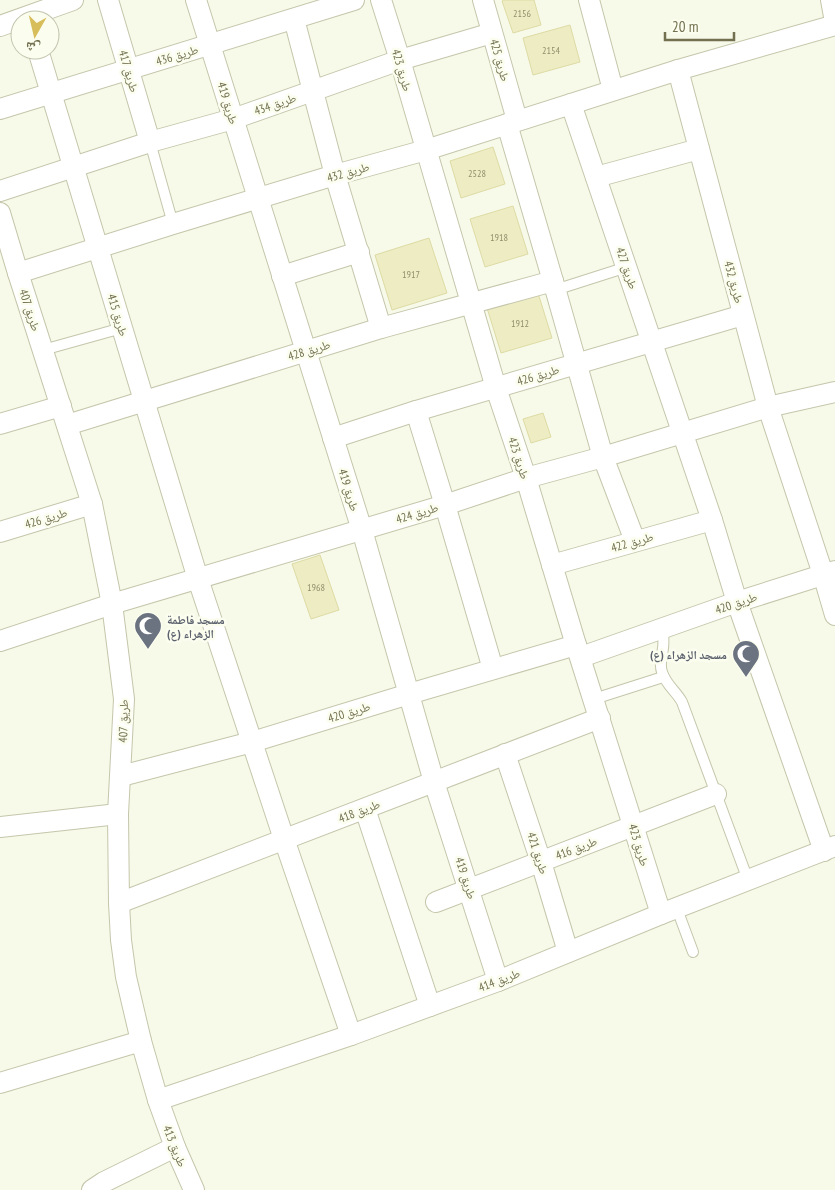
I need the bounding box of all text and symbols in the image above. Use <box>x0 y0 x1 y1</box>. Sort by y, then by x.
house number: 2156 <box>513 7 532 20</box>
north arrow <box>10 10 60 60</box>
scale bar <box>665 10 734 42</box>
text: 20 m <box>672 17 698 36</box>
street label: طريق 425 <box>487 37 513 83</box>
text: ش <box>24 38 42 58</box>
street label: طريق 436 <box>154 41 200 69</box>
house number: 2154 <box>542 44 561 57</box>
street label: طريق 423 <box>389 47 415 93</box>
street label: طريق 417 <box>116 48 142 94</box>
street label: طريق 419 <box>214 80 242 126</box>
street label: طريق 434 <box>252 90 298 118</box>
street label: طريق 432 <box>325 159 371 185</box>
house number: 2528 <box>468 167 486 180</box>
house number: 1918 <box>490 231 508 244</box>
street label: طريق 427 <box>613 245 641 291</box>
street label: طريق 432 <box>721 259 747 305</box>
house number: 1917 <box>402 268 420 281</box>
street label: طريق 407 <box>16 287 44 333</box>
street label: طريق 415 <box>104 292 132 338</box>
house number: 1912 <box>511 317 529 330</box>
street label: طريق 428 <box>286 336 332 364</box>
street label: طريق 426 <box>515 361 561 389</box>
street label: طريق 423 <box>505 435 533 481</box>
street label: طريق 419 <box>335 467 363 513</box>
street label: طريق 424 <box>394 499 440 527</box>
street label: طريق 426 <box>23 504 69 532</box>
street label: طريق 422 <box>609 529 655 555</box>
house number: 1968 <box>307 581 325 594</box>
street label: طريق 420 <box>713 589 759 617</box>
mosque icon: مسجد فاطمة الزهراء (ع) <box>133 611 163 650</box>
place label: مسجد فاطمة الزهراء (ع) <box>167 612 225 642</box>
mosque icon: مسجد الزهراء (ع) <box>731 639 761 678</box>
place label: مسجد الزهراء (ع) <box>650 647 727 663</box>
street label: طريق 420 <box>326 698 372 726</box>
street label: طريق 407 <box>115 699 131 743</box>
street label: طريق 418 <box>336 796 382 826</box>
street label: طريق 423 <box>625 822 653 868</box>
street label: طريق 421 <box>524 830 552 876</box>
street label: طريق 416 <box>553 833 599 863</box>
street label: طريق 419 <box>452 855 480 901</box>
street label: طريق 414 <box>476 965 522 995</box>
street label: طريق 413 <box>160 1123 190 1169</box>

